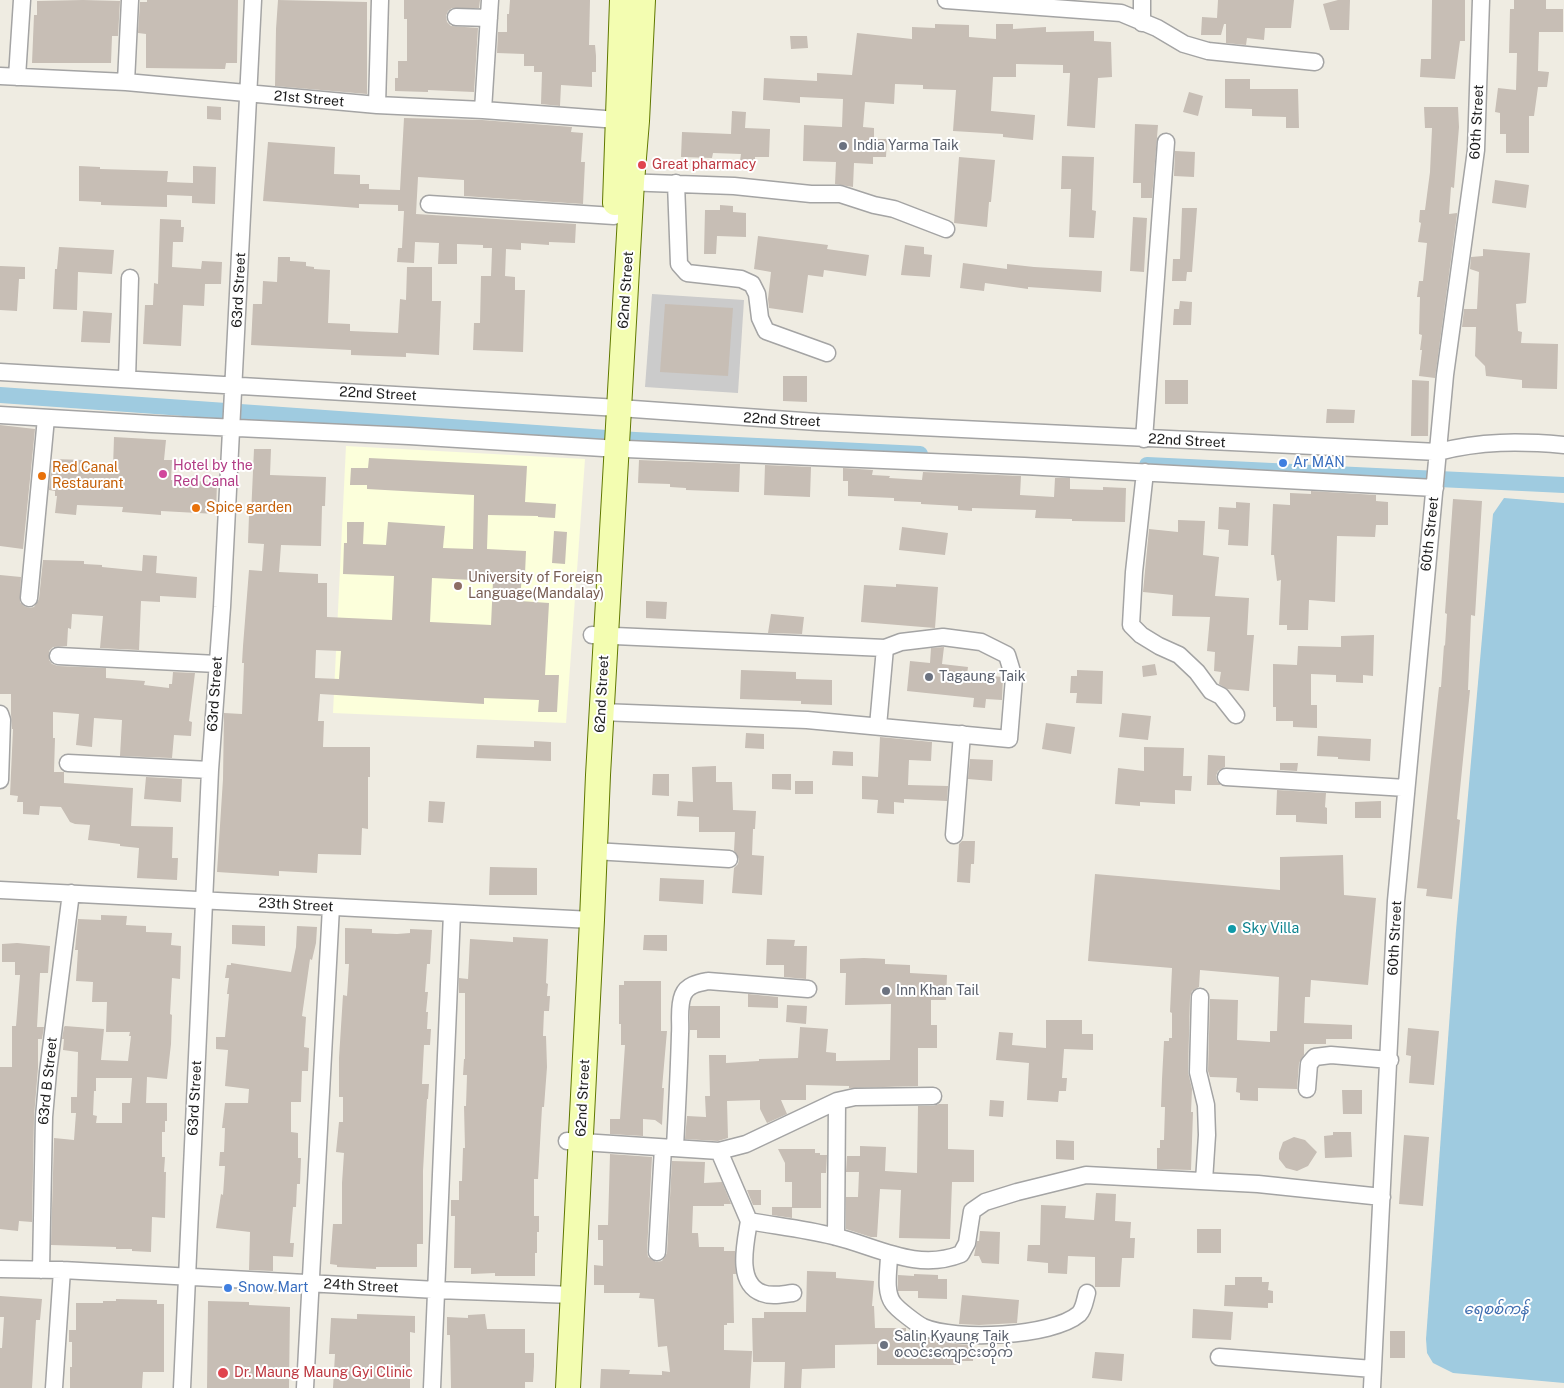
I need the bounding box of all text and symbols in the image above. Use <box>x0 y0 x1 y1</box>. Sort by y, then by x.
street label: 60th Street <box>1467 84 1487 160</box>
street label: 21st Street <box>273 88 345 110</box>
place label: India Yarma Taik <box>853 138 959 154</box>
marker: India Yarma Taik <box>837 140 849 152</box>
place label: Great pharmacy <box>652 157 756 173</box>
marker: Great pharmacy <box>636 159 648 171</box>
street label: 62nd Street <box>615 251 637 329</box>
street label: 63rd Street <box>229 252 249 328</box>
street label: 22nd Street <box>339 384 417 404</box>
street label: 22nd Street <box>743 410 821 430</box>
street label: 22nd Street <box>1148 431 1226 451</box>
place label: Ar MAN <box>1293 455 1345 471</box>
marker: Ar MAN <box>1277 457 1289 469</box>
place label: Hotel by the Red Canal <box>173 458 253 491</box>
place label: Red Canal Restaurant <box>52 460 124 492</box>
marker: Hotel by the Red Canal <box>157 468 169 480</box>
marker: Red Canal Restaurant <box>36 470 48 482</box>
street label: 60th Street <box>1418 496 1442 572</box>
place label: Spice garden <box>206 500 292 516</box>
marker: Spice garden <box>190 502 202 514</box>
place label: University of Foreign Language(Mandalay) <box>468 570 604 602</box>
marker: University of Foreign Language(Mandalay) <box>452 580 464 592</box>
street label: 62nd Street <box>592 655 612 733</box>
street label: 63rd Street <box>204 656 226 732</box>
place label: Tagaung Taik <box>939 669 1026 685</box>
marker: Tagaung Taik <box>923 671 935 683</box>
street label: 23th Street <box>258 895 334 915</box>
street label: 60th Street <box>1385 900 1405 976</box>
place label: Sky Villa <box>1242 921 1299 937</box>
marker: Sky Villa <box>1226 923 1238 935</box>
place label: Inn Khan Tail <box>896 983 979 999</box>
marker: Inn Khan Tail <box>880 985 892 997</box>
street label: 63rd B Street <box>35 1036 61 1126</box>
street label: 62nd Street <box>573 1059 593 1137</box>
street label: 63rd Street <box>185 1060 205 1136</box>
street label: 24th Street <box>323 1276 399 1296</box>
place label: Snow Mart <box>238 1280 308 1296</box>
marker: Snow Mart <box>222 1282 234 1294</box>
water label: ရေစစ်ကန် <box>1463 1300 1529 1318</box>
place label: Salin Kyaung Taik စလင်းကျောင်းတိုက် <box>894 1329 1013 1361</box>
marker: Salin Kyaung Taik စလင်းကျောင်းတိုက် <box>878 1339 890 1351</box>
place label: Dr. Maung Maung Gyi Clinic <box>234 1365 413 1381</box>
marker: Dr. Maung Maung Gyi Clinic <box>216 1366 230 1380</box>

